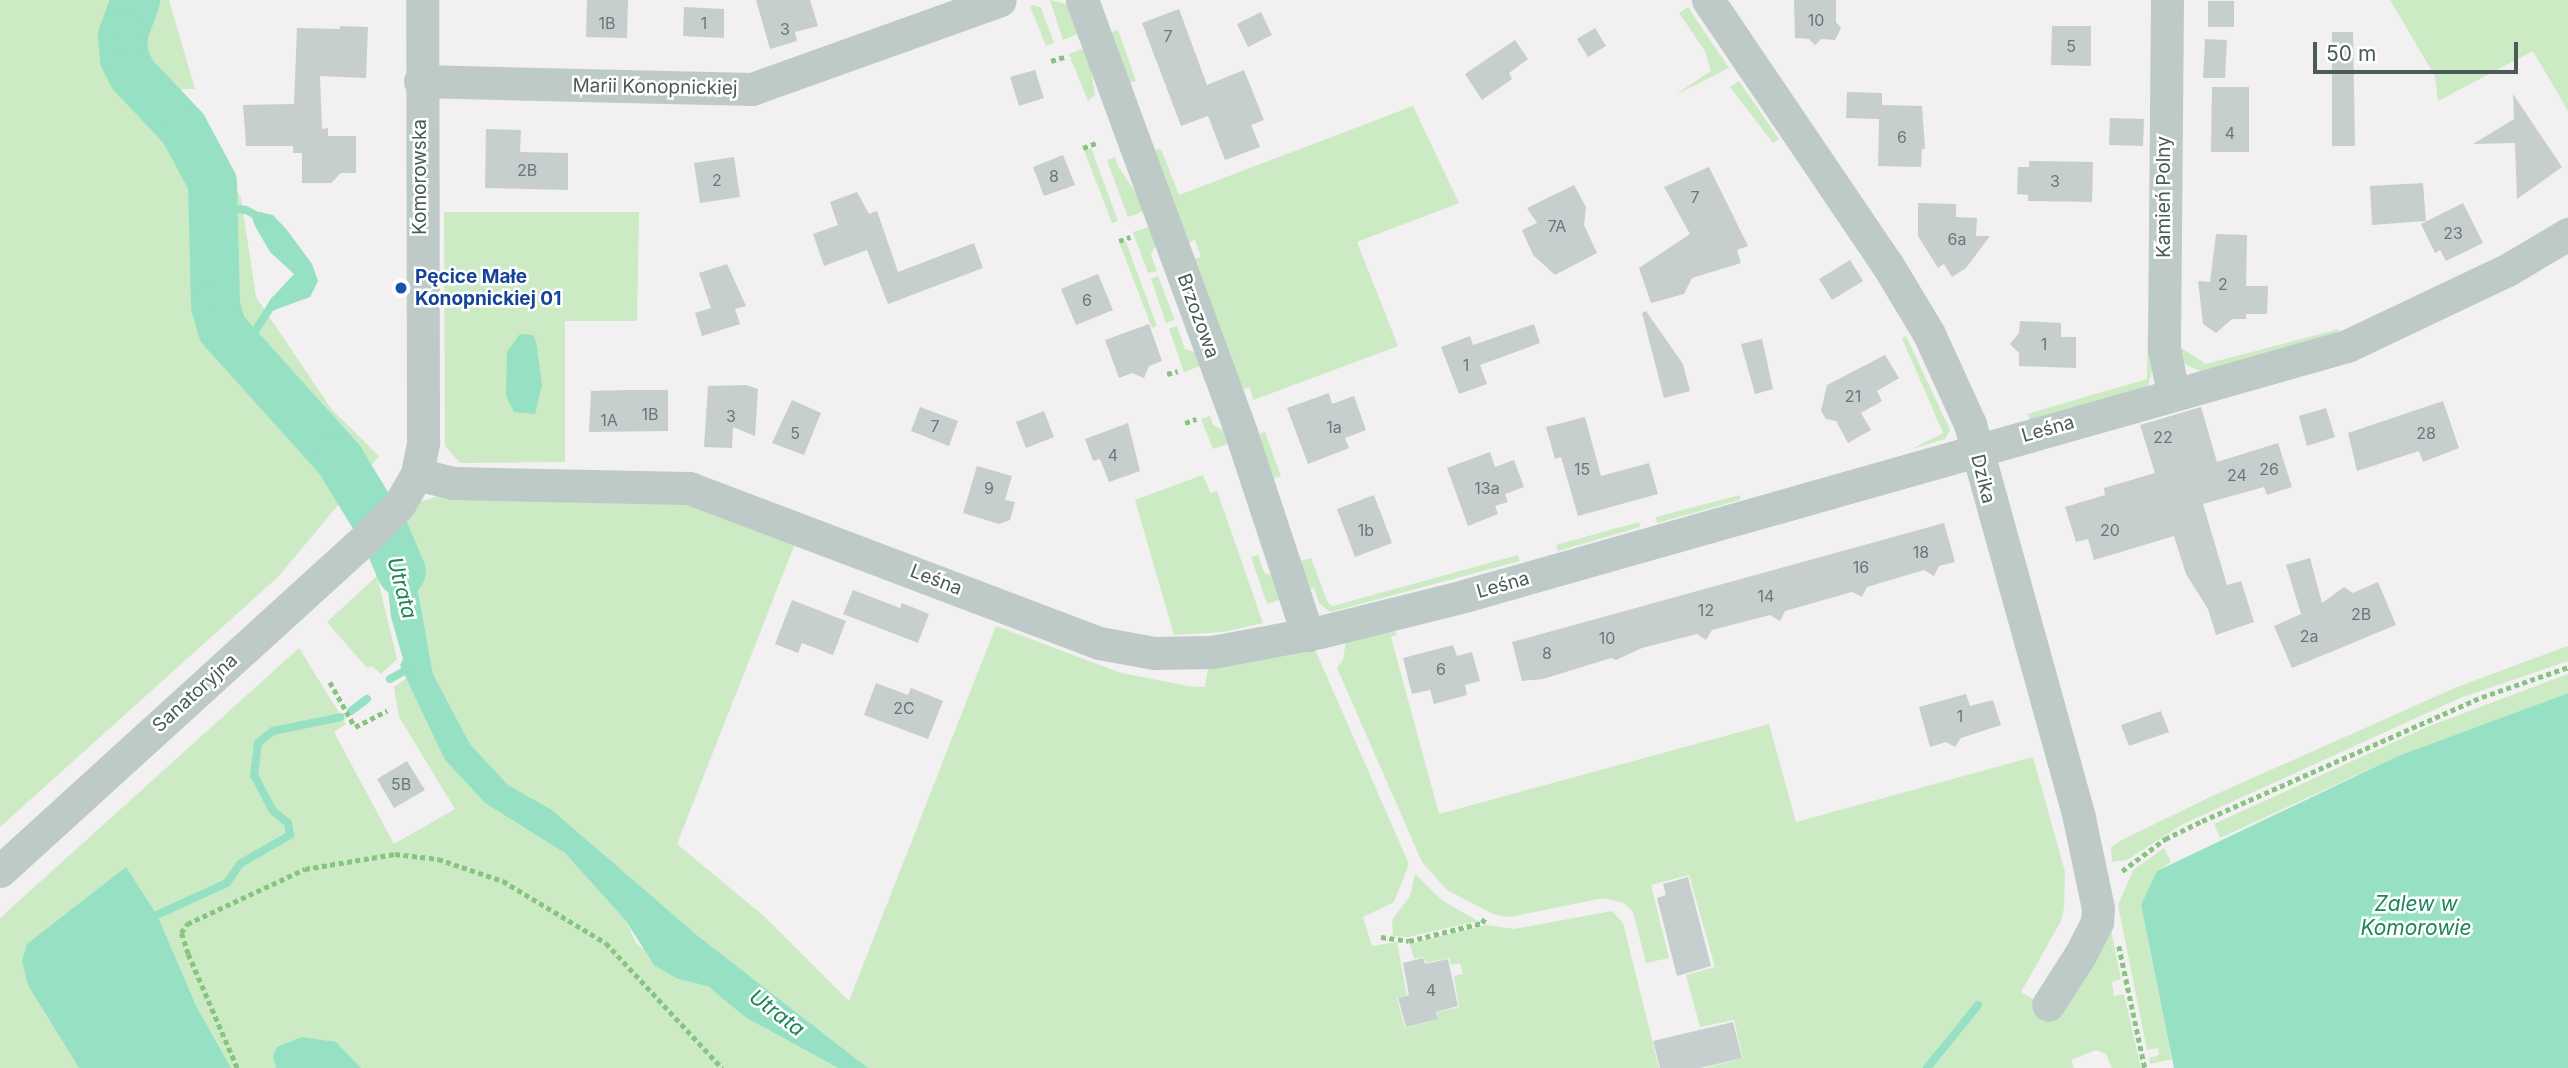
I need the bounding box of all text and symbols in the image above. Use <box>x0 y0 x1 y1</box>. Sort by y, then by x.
house number: 10 <box>1808 10 1824 30</box>
house number: 1B <box>599 13 615 33</box>
house number: 1 <box>701 13 707 33</box>
house number: 3 <box>780 19 790 39</box>
house number: 7 <box>1163 26 1173 46</box>
scale bar <box>2316 28 2521 72</box>
house number: 5 <box>2066 36 2076 56</box>
text: 50 m <box>2326 41 2376 66</box>
street label: Marii Konopnickiej <box>572 74 738 100</box>
street label: Komorowska <box>409 119 431 235</box>
house number: 4 <box>2225 123 2235 143</box>
house number: 6 <box>1897 127 1907 147</box>
street label: Kamień Polny <box>2153 136 2175 258</box>
house number: 2B <box>517 160 537 180</box>
house number: 8 <box>1049 166 1059 186</box>
house number: 2 <box>712 170 722 190</box>
house number: 3 <box>2050 171 2060 191</box>
house number: 7 <box>1690 187 1700 207</box>
house number: 7A <box>1548 216 1566 236</box>
house number: 23 <box>2443 223 2463 243</box>
house number: 6a <box>1948 229 1966 249</box>
place label: Pęcice Małe Konopnickiej 01 <box>415 266 561 310</box>
street label: Brzozowa <box>1172 271 1224 361</box>
house number: 2 <box>2218 274 2228 294</box>
marker: Pęcice Małe Konopnickiej 01 <box>393 280 409 296</box>
house number: 6 <box>1082 290 1092 310</box>
house number: 1 <box>2041 334 2047 354</box>
house number: 1 <box>1463 355 1469 375</box>
house number: 21 <box>1845 386 1861 406</box>
house number: 1B <box>642 404 658 424</box>
house number: 3 <box>726 406 736 426</box>
house number: 1A <box>600 410 618 430</box>
street label: Leśna <box>2019 411 2077 447</box>
house number: 7 <box>930 416 940 436</box>
house number: 1a <box>1326 417 1342 437</box>
house number: 5 <box>790 423 800 443</box>
house number: 28 <box>2416 423 2436 443</box>
house number: 22 <box>2153 427 2173 447</box>
house number: 4 <box>1108 445 1118 465</box>
street label: Dzika <box>1966 452 2000 506</box>
house number: 15 <box>1574 459 1590 479</box>
house number: 26 <box>2259 459 2279 479</box>
house number: 24 <box>2227 465 2247 485</box>
house number: 9 <box>984 478 994 498</box>
house number: 13a <box>1474 478 1500 498</box>
house number: 1b <box>1358 520 1374 540</box>
house number: 20 <box>2100 520 2120 540</box>
house number: 18 <box>1913 542 1929 562</box>
water label: Utrata <box>382 555 422 621</box>
house number: 16 <box>1853 557 1869 577</box>
street label: Leśna <box>907 560 965 600</box>
street label: Leśna <box>1474 567 1532 603</box>
house number: 14 <box>1758 586 1774 606</box>
house number: 12 <box>1698 600 1714 620</box>
house number: 2B <box>2351 604 2371 624</box>
house number: 2a <box>2300 626 2318 646</box>
house number: 10 <box>1599 628 1615 648</box>
house number: 8 <box>1542 643 1552 663</box>
street label: Sanatoryjna <box>148 649 242 737</box>
house number: 6 <box>1436 659 1446 679</box>
house number: 2C <box>893 698 915 718</box>
house number: 1 <box>1957 706 1963 726</box>
house number: 5B <box>391 774 411 794</box>
water label: Zalew w Komorowie <box>2360 891 2472 941</box>
house number: 4 <box>1426 980 1436 1000</box>
water label: Utrata <box>744 984 810 1042</box>

